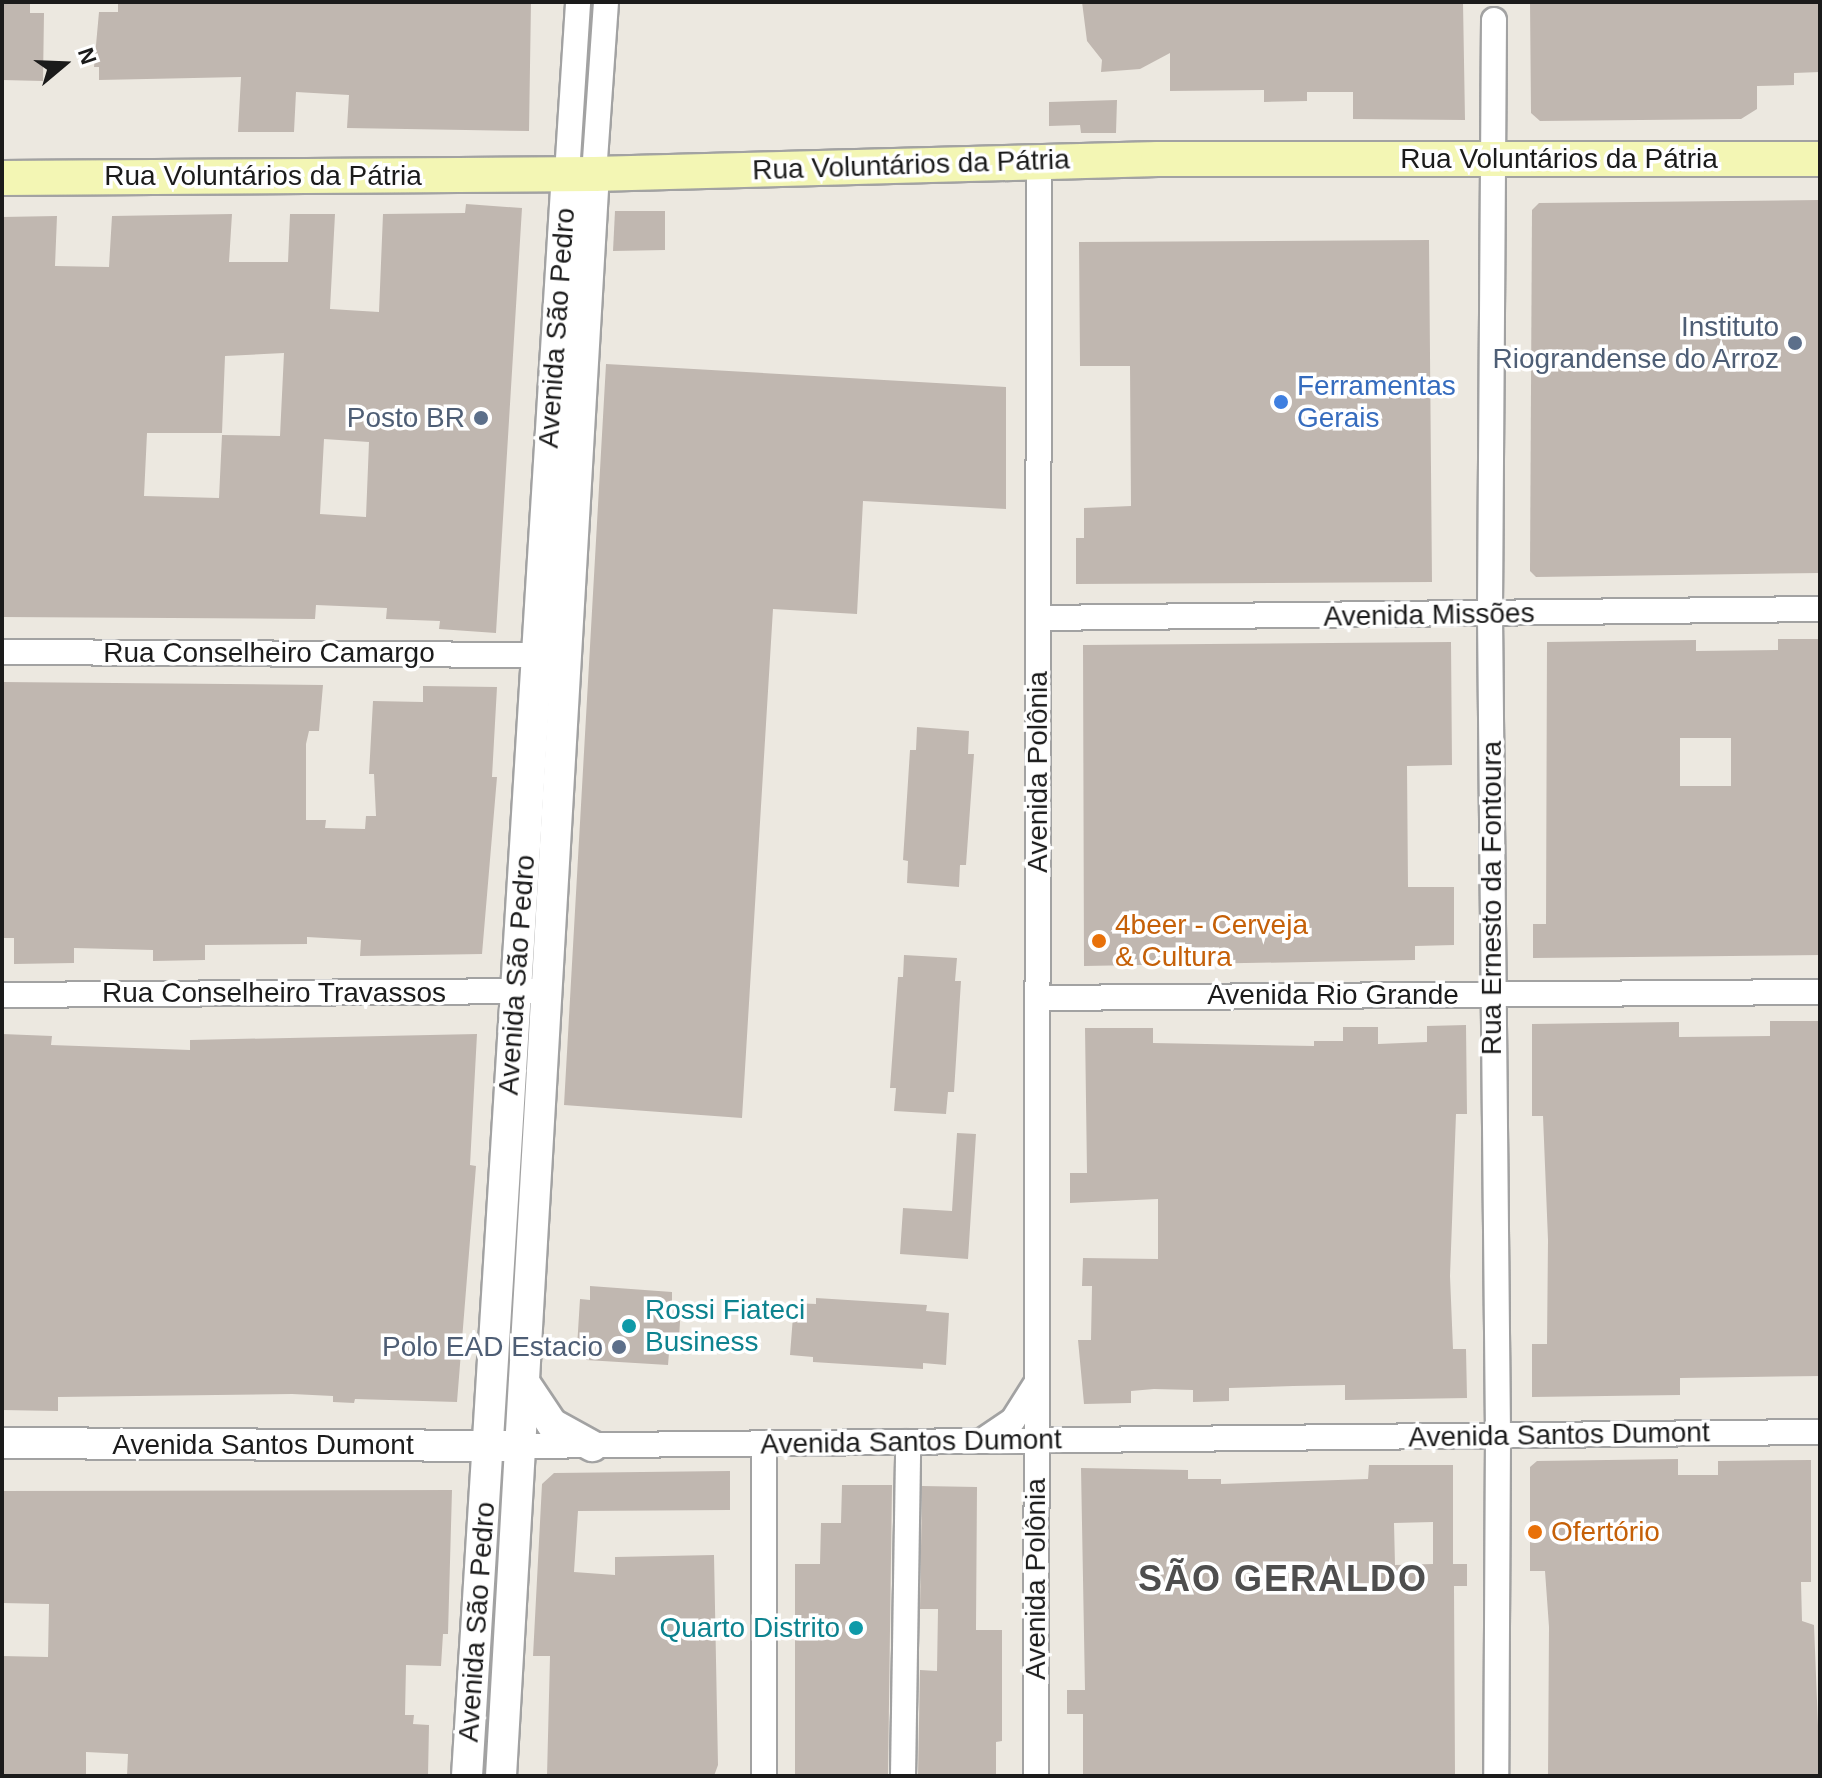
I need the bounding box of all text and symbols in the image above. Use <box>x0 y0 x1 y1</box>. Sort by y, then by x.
north arrow <box>24 24 104 104</box>
text: N <box>73 44 102 68</box>
street label: Rua Voluntários da Pátria <box>1400 142 1718 176</box>
street label: Rua Voluntários da Pátria <box>752 143 1070 187</box>
street label: Rua Voluntários da Pátria <box>104 159 422 193</box>
street label: Avenida São Pedro <box>532 207 582 449</box>
place label: Instituto Riograndense do Arroz <box>1491 310 1779 376</box>
marker: Instituto Riograndense do Arroz <box>1786 334 1804 352</box>
place label: Ferramentas Gerais <box>1297 369 1456 435</box>
marker: Ferramentas Gerais <box>1272 393 1290 411</box>
place label: Posto BR <box>347 401 465 435</box>
marker: Posto BR <box>472 409 490 427</box>
street label: Avenida Missões <box>1323 596 1535 634</box>
street label: Rua Conselheiro Camargo <box>103 636 435 670</box>
street label: Avenida Polônia <box>1021 671 1055 873</box>
street label: Rua Ernesto da Fontoura <box>1475 741 1509 1055</box>
street label: Avenida São Pedro <box>492 854 542 1096</box>
place label: 4beer - Cerveja & Cultura <box>1115 908 1308 974</box>
marker: 4beer - Cerveja & Cultura <box>1090 932 1108 950</box>
street label: Rua Conselheiro Travassos <box>102 976 446 1010</box>
street label: Avenida Rio Grande <box>1207 978 1459 1012</box>
place label: Rossi Fiateci Business <box>645 1293 805 1359</box>
marker: Rossi Fiateci Business <box>620 1317 638 1335</box>
place label: Polo EAD Estacio <box>382 1330 603 1364</box>
marker: Polo EAD Estacio <box>610 1338 628 1356</box>
street label: Avenida Santos Dumont <box>1408 1416 1710 1454</box>
street label: Avenida Santos Dumont <box>760 1423 1062 1461</box>
street label: Avenida Santos Dumont <box>112 1428 414 1462</box>
street label: Avenida Polônia <box>1019 1478 1053 1680</box>
street label: Avenida São Pedro <box>452 1501 502 1743</box>
place label: Ofertório <box>1551 1515 1660 1549</box>
marker: Ofertório <box>1526 1523 1544 1541</box>
district label: SÃO GERALDO <box>1138 1557 1428 1601</box>
place label: Quarto Distrito <box>660 1611 840 1645</box>
marker: Quarto Distrito <box>847 1619 865 1637</box>

